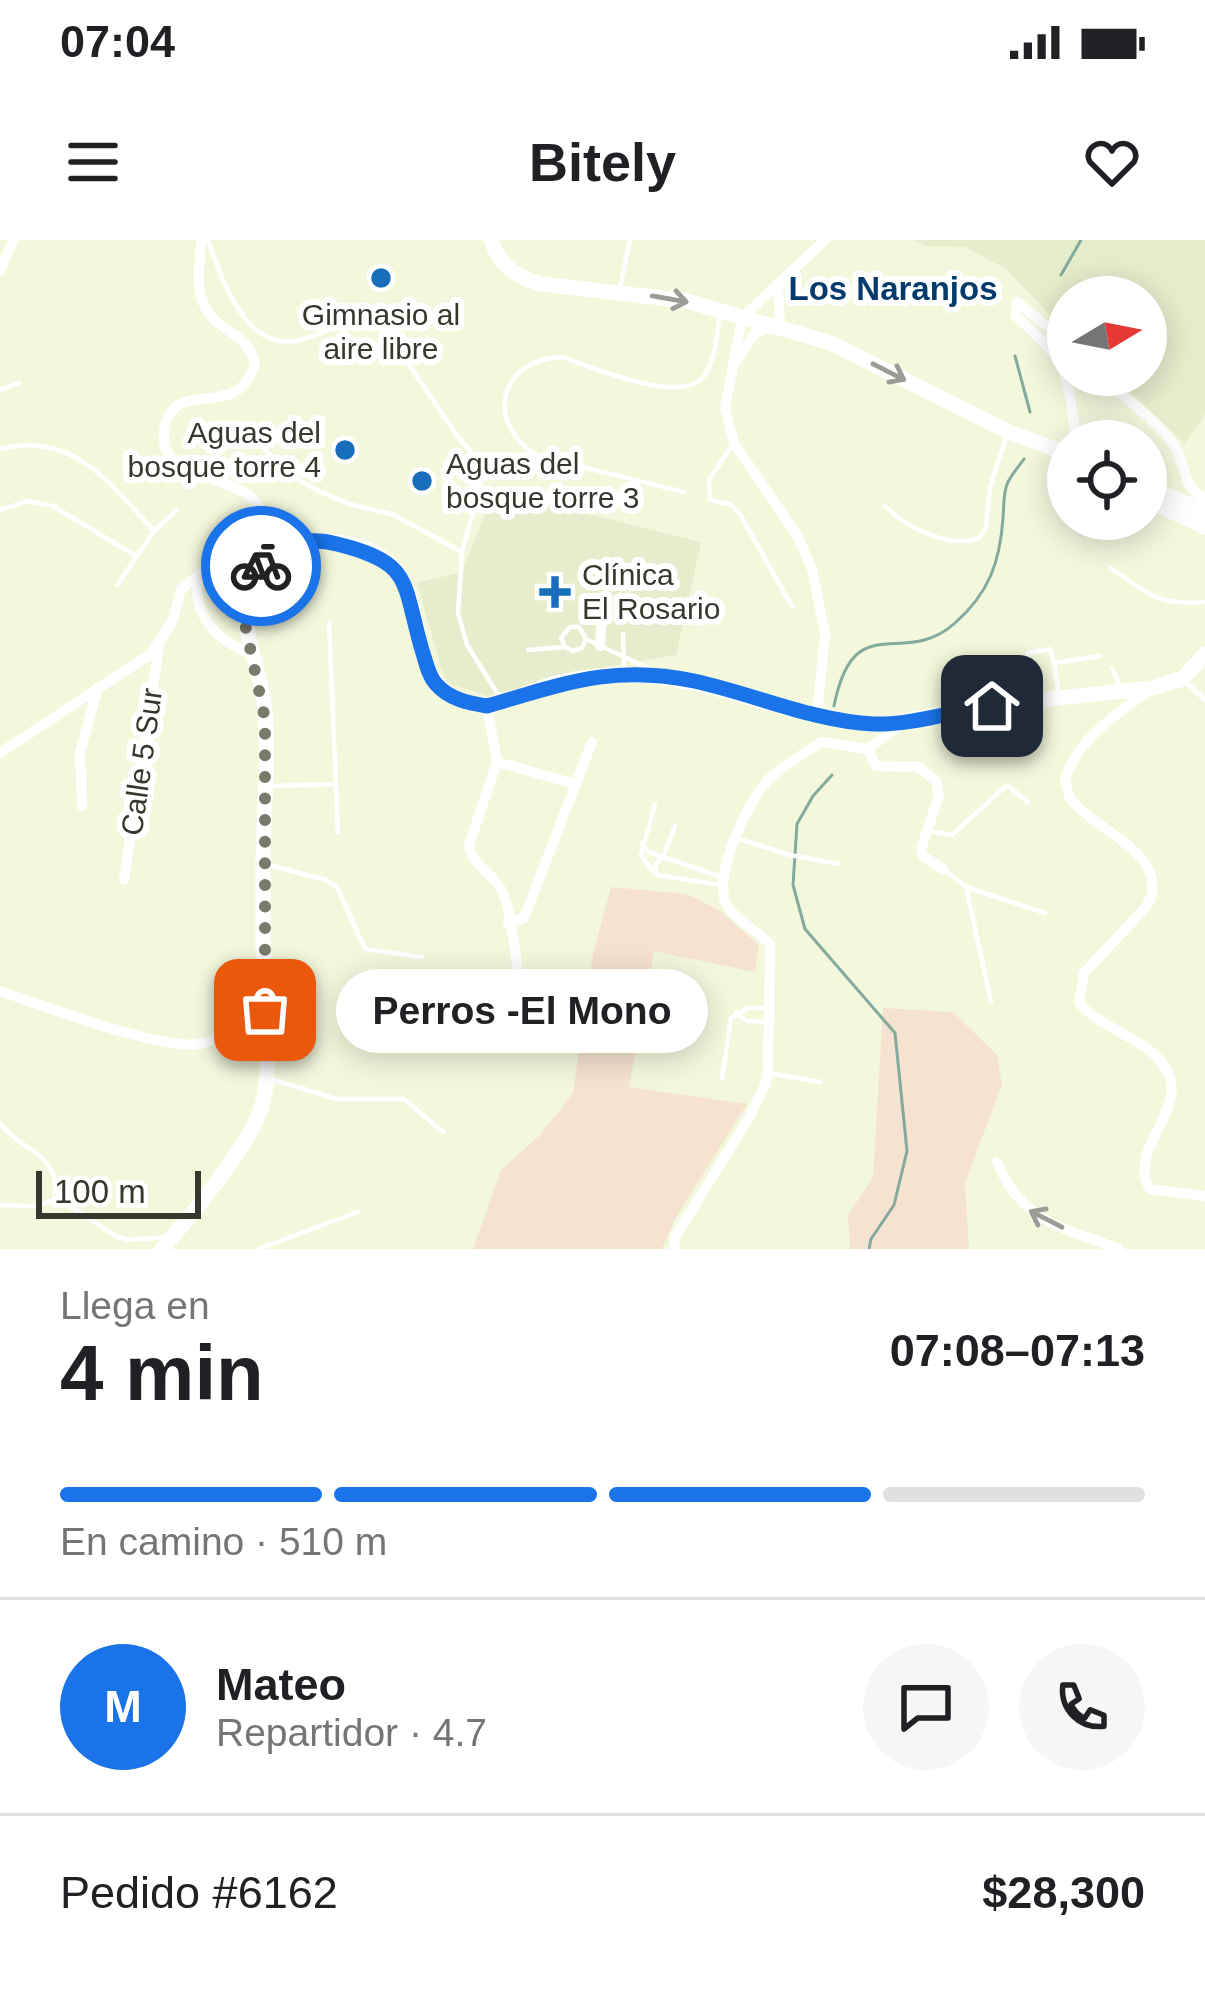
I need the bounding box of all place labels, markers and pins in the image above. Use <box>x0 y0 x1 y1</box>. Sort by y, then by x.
marker: Gimnasio al aire libre <box>368 265 394 291</box>
place label: Gimnasio al aire libre <box>302 298 460 365</box>
place label: Aguas del bosque torre 4 <box>128 416 321 483</box>
marker: Aguas del bosque torre 4 <box>332 437 358 463</box>
place label: Aguas del bosque torre 3 <box>446 447 639 514</box>
marker: Aguas del bosque torre 3 <box>409 468 435 494</box>
place label: Clínica El Rosario <box>582 558 720 625</box>
marker: Clínica El Rosario <box>539 576 571 608</box>
pin <box>941 655 1043 757</box>
pin <box>214 959 316 1061</box>
callout: Perros -El Mono <box>337 968 709 1052</box>

